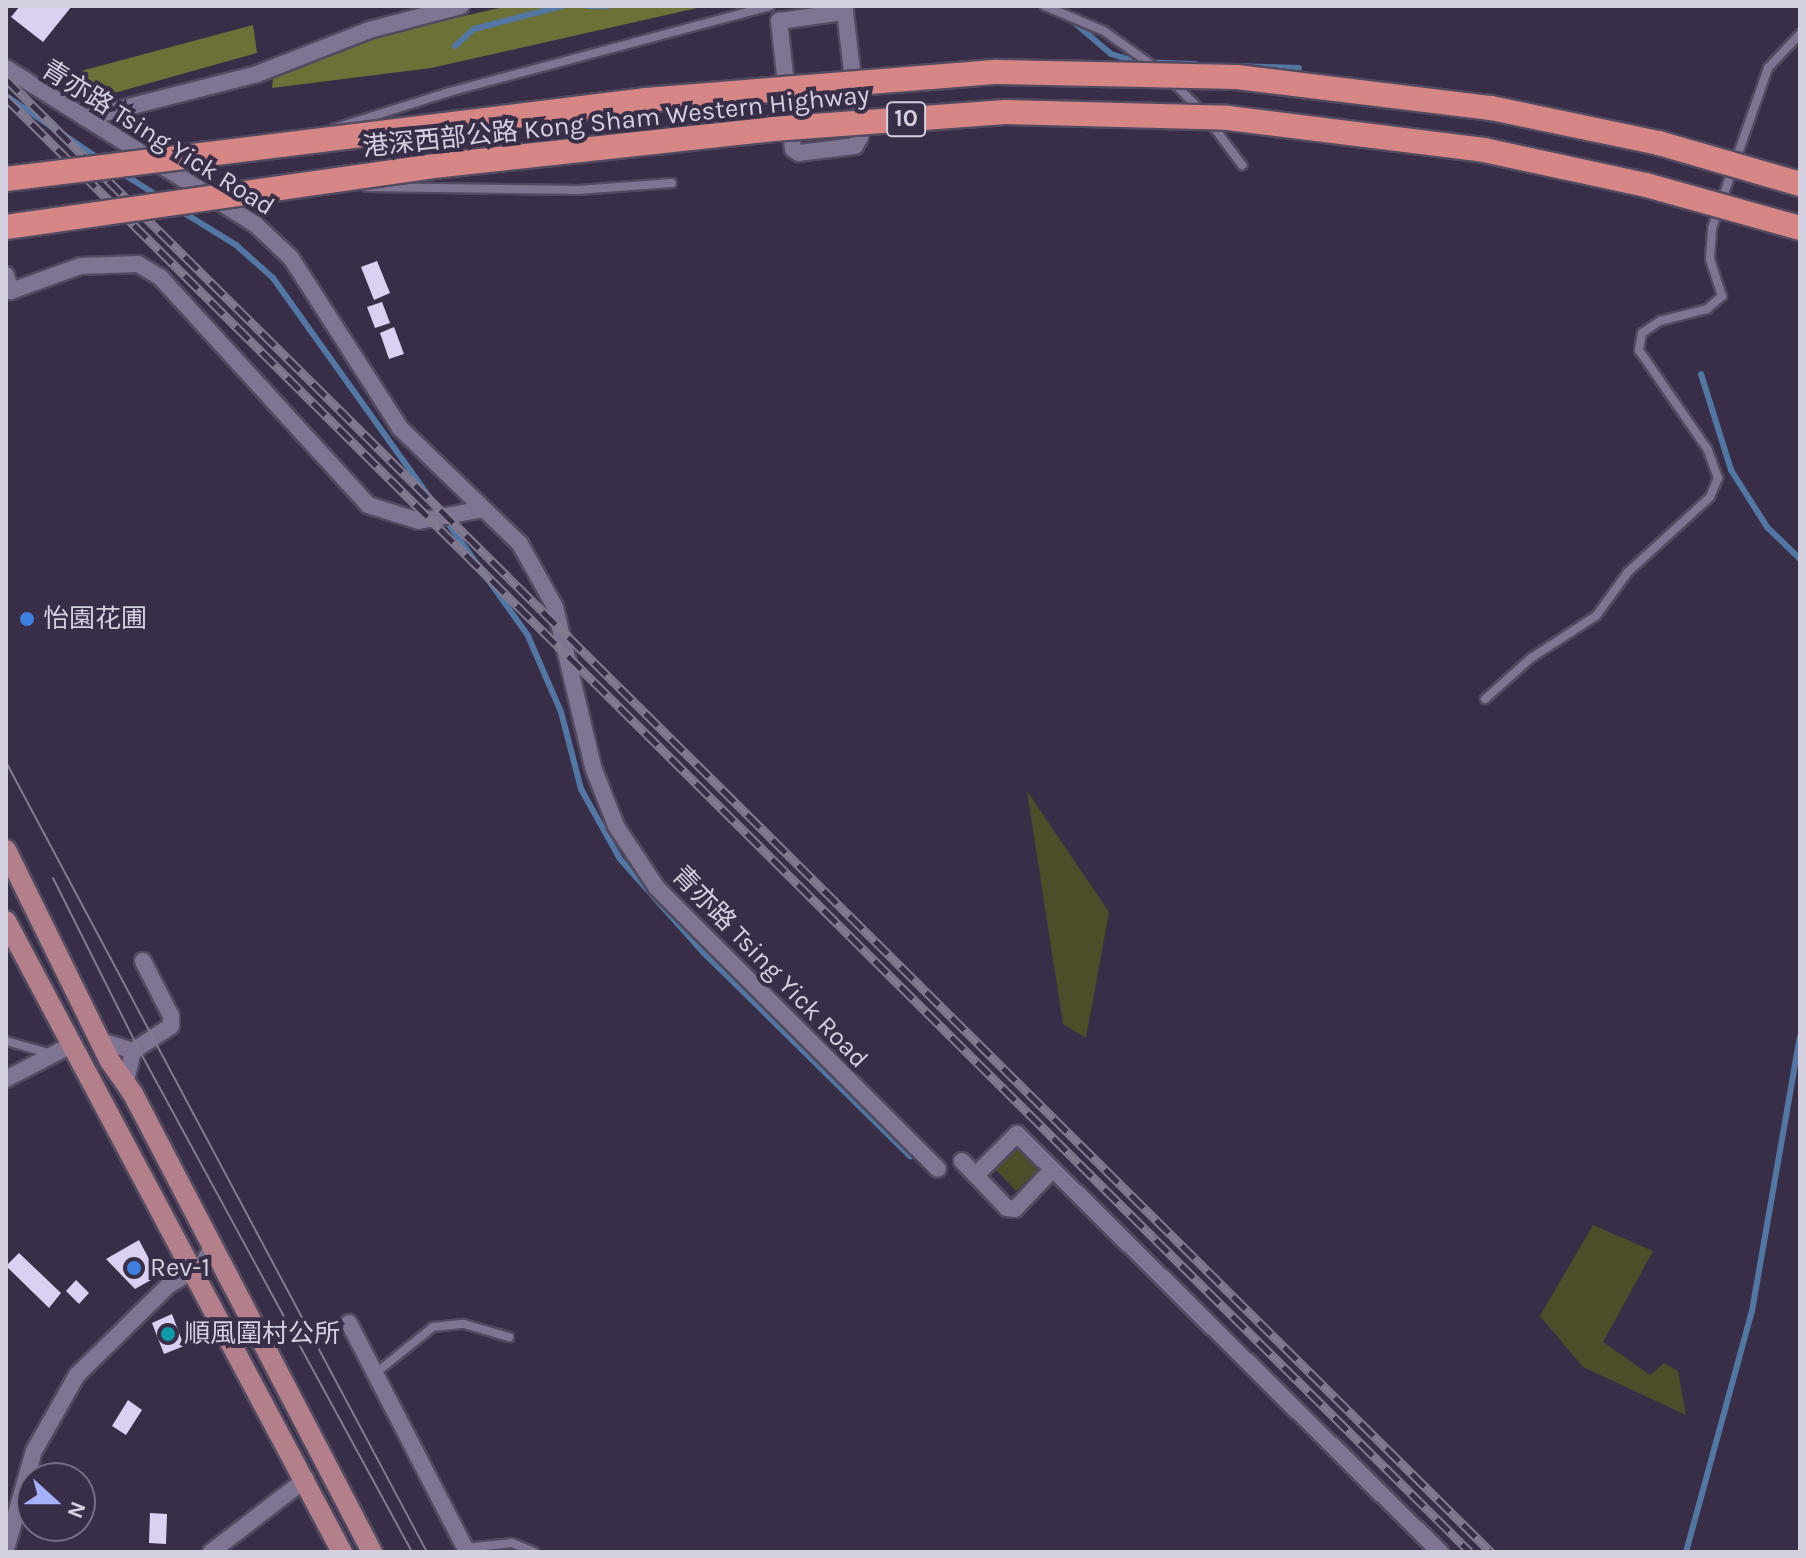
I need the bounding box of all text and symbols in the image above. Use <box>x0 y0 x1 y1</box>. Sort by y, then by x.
street label: 青亦路 Tsing Yick Road <box>36 54 280 222</box>
street label: 港深西部公路 Kong Sham Western Highway <box>361 79 871 163</box>
road number: 10 <box>886 99 926 139</box>
place label: 怡園花圃 <box>43 603 147 635</box>
marker: 怡園花圃 <box>18 610 36 628</box>
street label: 青亦路 Tsing Yick Road <box>665 860 875 1074</box>
place label: Rev-1 <box>150 1252 210 1284</box>
marker: Rev-1 <box>125 1259 143 1277</box>
place label: 順風圍村公所 <box>184 1318 340 1350</box>
marker: 順風圍村公所 <box>159 1325 177 1343</box>
north arrow <box>16 1462 96 1542</box>
text: N <box>62 1498 92 1522</box>

